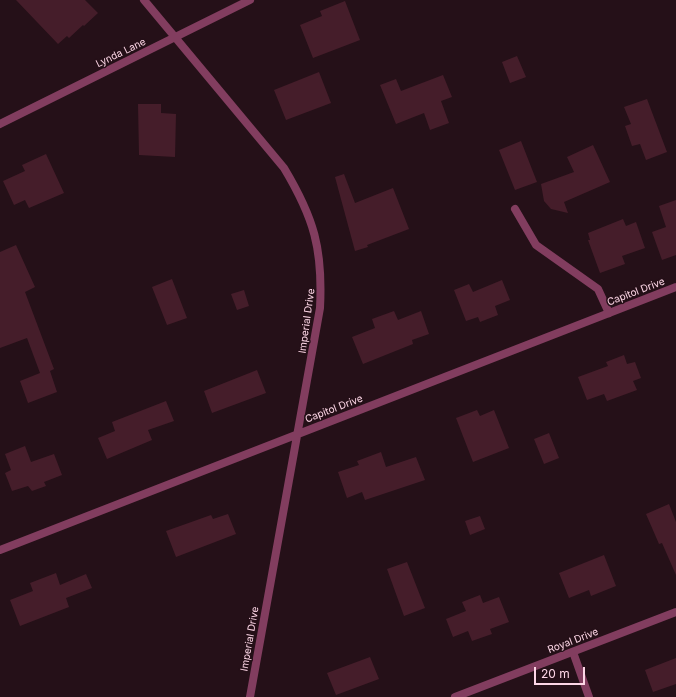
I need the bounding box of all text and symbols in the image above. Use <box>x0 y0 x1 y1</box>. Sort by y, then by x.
street label: Lynda Lane <box>94 36 148 70</box>
street label: Capitol Drive <box>606 276 666 308</box>
street label: Imperial Drive <box>297 288 317 354</box>
street label: Capitol Drive <box>304 393 364 425</box>
street label: Imperial Drive <box>238 606 262 672</box>
street label: Royal Drive <box>546 626 600 656</box>
scale bar <box>536 659 587 685</box>
text: 20 m <box>541 666 570 681</box>

